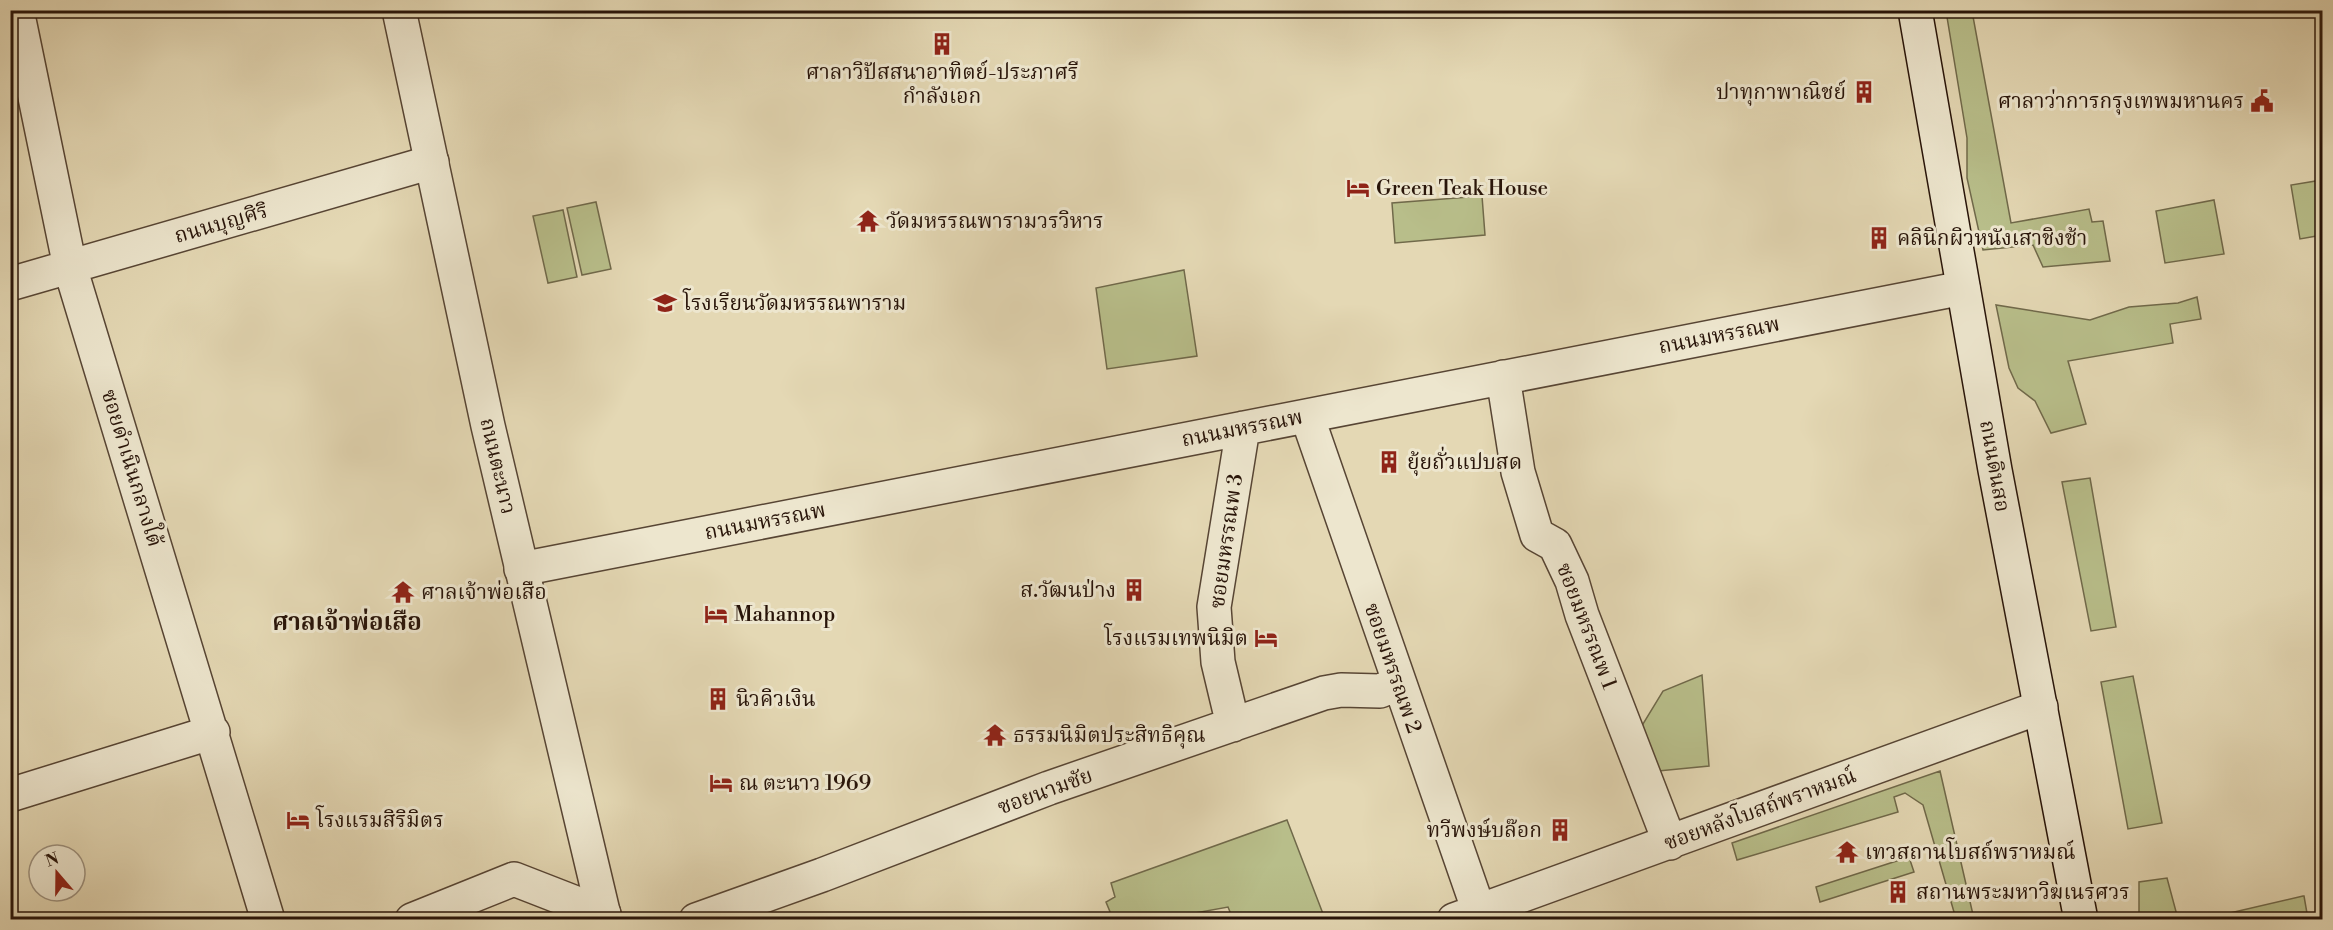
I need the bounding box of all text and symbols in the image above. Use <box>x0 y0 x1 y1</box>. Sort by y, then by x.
building icon: ศาลาวิปัสสนาอาทิตย์-ประภาศรี กำลังเอก <box>929 31 955 57</box>
place label: ศาลาวิปัสสนาอาทิตย์-ประภาศรี กำลังเอก <box>806 59 1078 110</box>
place label: ปาทุกาพาณิชย์ <box>1716 79 1846 106</box>
building icon: ปาทุกาพาณิชย์ <box>1851 79 1877 105</box>
public building icon: ศาลาว่าการกรุงเทพมหานคร <box>2249 88 2275 114</box>
place label: ศาลาว่าการกรุงเทพมหานคร <box>1998 89 2244 115</box>
hotel icon: Green Teak House <box>1345 175 1371 201</box>
place label: Green Teak House <box>1376 176 1548 202</box>
street label: ถนนบุญศิริ <box>171 198 271 250</box>
temple icon: วัดมหรรณพารามวรวิหาร <box>855 208 881 234</box>
place label: วัดมหรรณพารามวรวิหาร <box>886 209 1103 235</box>
building icon: คลินิกผิวหนังเสาชิงช้า <box>1866 225 1892 251</box>
place label: คลินิกผิวหนังเสาชิงช้า <box>1897 226 2087 252</box>
place label: โรงเรียนวัดมหรรณพาราม <box>682 288 906 317</box>
school or university icon: โรงเรียนวัดมหรรณพาราม <box>652 290 678 316</box>
street label: ถนนมหรรณพ <box>1656 312 1782 360</box>
street label: ซอยดำเนินกลางใต้ <box>95 386 170 550</box>
street label: ถนนมหรรณพ <box>1179 405 1305 453</box>
street label: ถนนตะนาว <box>473 415 521 517</box>
street label: ถนนดินสอ <box>1973 418 2015 514</box>
place label: ยุ้ยถั่วแปบสด <box>1407 446 1522 476</box>
building icon: ยุ้ยถั่วแปบสด <box>1376 449 1402 475</box>
street label: ซอยมหรรณพ 3 <box>1205 472 1249 610</box>
street label: ถนนมหรรณพ <box>702 498 828 546</box>
street label: ซอยมหรรณพ 1 <box>1550 560 1622 693</box>
building icon: ส.วัฒนป่าง <box>1121 577 1147 603</box>
place label: ส.วัฒนป่าง <box>1020 578 1116 604</box>
temple icon: ศาลเจ้าพ่อเสือ <box>390 579 416 605</box>
place label: ศาลเจ้าพ่อเสือ <box>421 580 547 606</box>
street label: ซอยมหรรณพ 2 <box>1358 600 1426 737</box>
hotel icon: Mahannop <box>703 601 729 627</box>
place label: Mahannop <box>734 602 835 628</box>
district label: ศาลเจ้าพ่อเสือ <box>272 608 422 638</box>
place label: โรงแรมเทพนิมิต <box>1103 623 1248 652</box>
hotel icon: โรงแรมเทพนิมิต <box>1253 625 1279 651</box>
building icon: นิวคิวเงิน <box>705 686 731 712</box>
place label: นิวคิวเงิน <box>736 687 816 713</box>
temple icon: ธรรมนิมิตประสิทธิคุณ <box>982 722 1008 748</box>
place label: ธรรมนิมิตประสิทธิคุณ <box>1013 723 1206 749</box>
street label: ซอยหลังโบสถ์พราหมณ์ <box>1660 760 1860 857</box>
street label: ซอยนามชัย <box>994 763 1096 821</box>
hotel icon: ณ ตะนาว 1969 <box>708 770 734 796</box>
place label: ณ ตะนาว 1969 <box>739 771 871 797</box>
place label: โรงแรมสิริมิตร <box>315 805 444 834</box>
hotel icon: โรงแรมสิริมิตร <box>285 807 311 833</box>
place label: ทวีพงษ์บล๊อก <box>1427 817 1542 844</box>
building icon: ทวีพงษ์บล๊อก <box>1547 817 1573 843</box>
place label: เทวสถานโบสถ์พราหมณ์ <box>1865 837 2075 866</box>
temple icon: เทวสถานโบสถ์พราหมณ์ <box>1834 839 1860 865</box>
north arrow <box>27 843 87 903</box>
text: N <box>43 848 62 871</box>
building icon: สถานพระมหาวิฆเนรศวร <box>1885 879 1911 905</box>
place label: สถานพระมหาวิฆเนรศวร <box>1916 880 2130 906</box>

